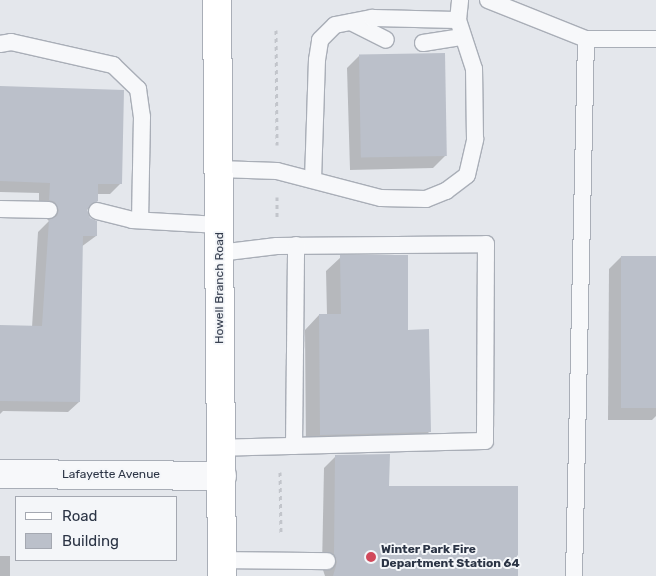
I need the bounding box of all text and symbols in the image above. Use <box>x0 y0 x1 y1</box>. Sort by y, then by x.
street label: Howell Branch Road <box>213 232 227 344</box>
street label: Lafayette Avenue <box>62 468 160 482</box>
legend <box>15 496 178 561</box>
text: Road <box>62 507 98 525</box>
text: Building <box>62 532 119 550</box>
place label: Winter Park Fire Department Station 64 <box>381 543 520 571</box>
marker: Winter Park Fire Department Station 64 <box>365 551 377 563</box>

